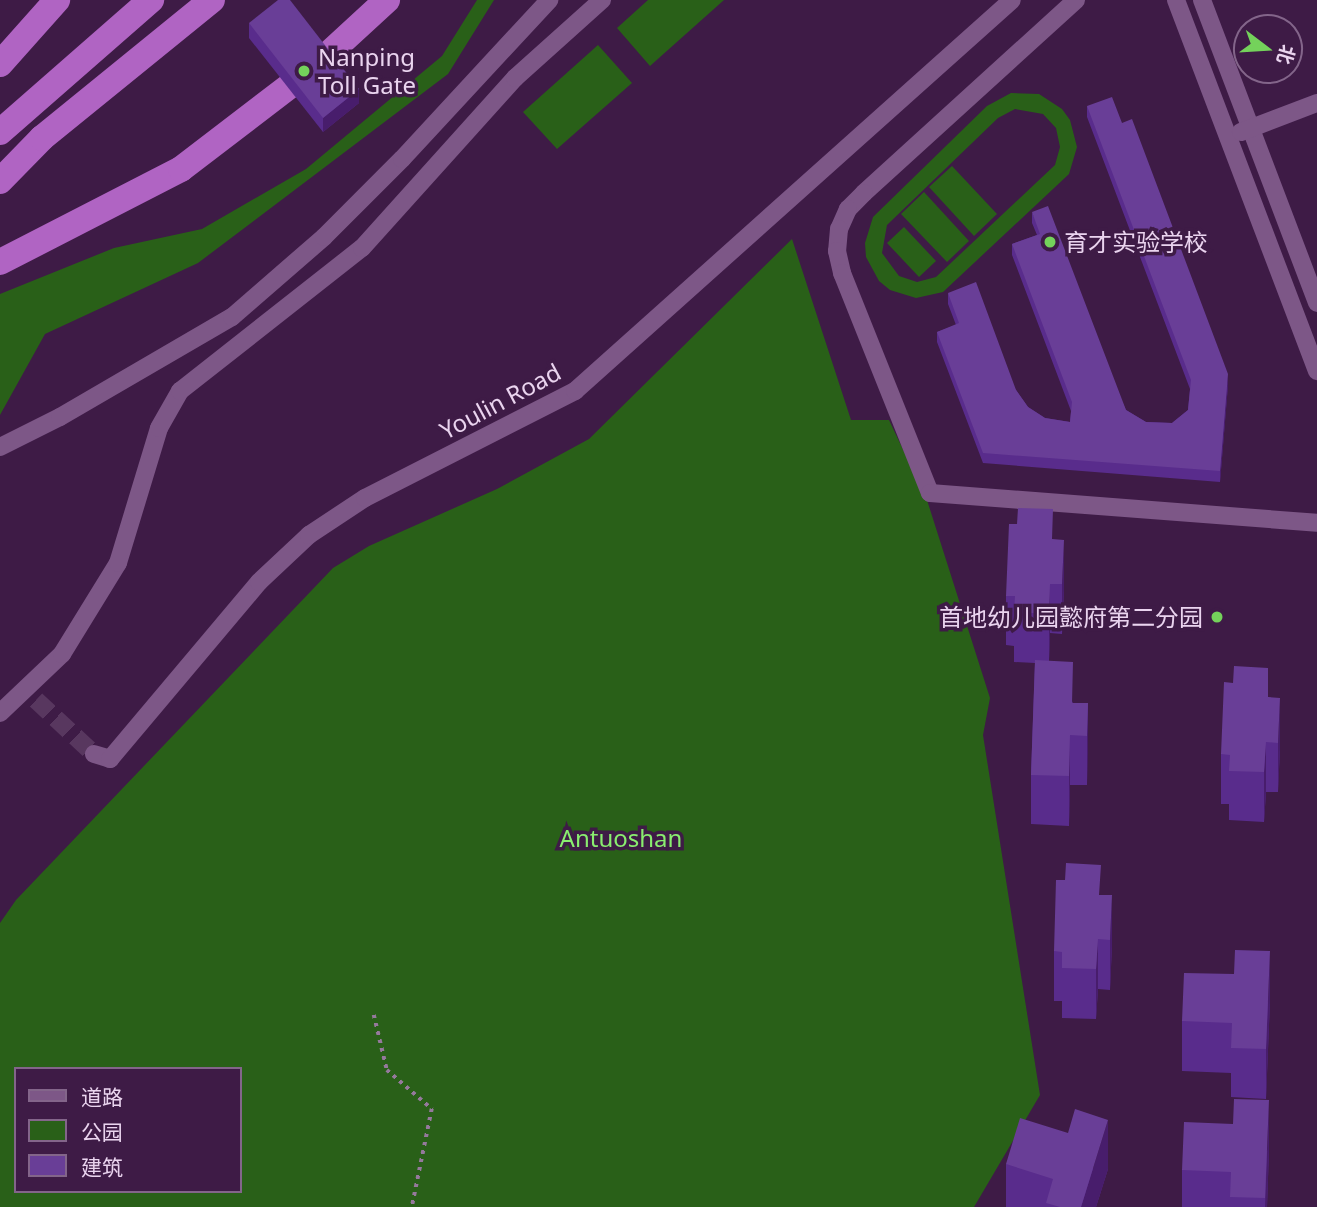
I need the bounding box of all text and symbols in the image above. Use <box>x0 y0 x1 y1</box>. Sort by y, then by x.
north arrow <box>1233 14 1303 84</box>
text: 北 <box>1271 42 1301 67</box>
place label: Nanping Toll Gate <box>318 43 416 99</box>
marker: Nanping Toll Gate <box>296 63 312 79</box>
place label: 育才实验学校 <box>1064 228 1208 256</box>
marker: 育才实验学校 <box>1042 234 1058 250</box>
street label: Youlin Road <box>435 357 565 445</box>
place label: 首地幼儿园懿府第二分园 <box>939 603 1203 631</box>
marker: 首地幼儿园懿府第二分园 <box>1209 609 1225 625</box>
park label: Antuoshan <box>560 824 682 852</box>
legend <box>14 1067 242 1193</box>
text: 道路 <box>81 1083 123 1111</box>
text: 公园 <box>81 1118 123 1146</box>
text: 建筑 <box>81 1153 123 1181</box>

